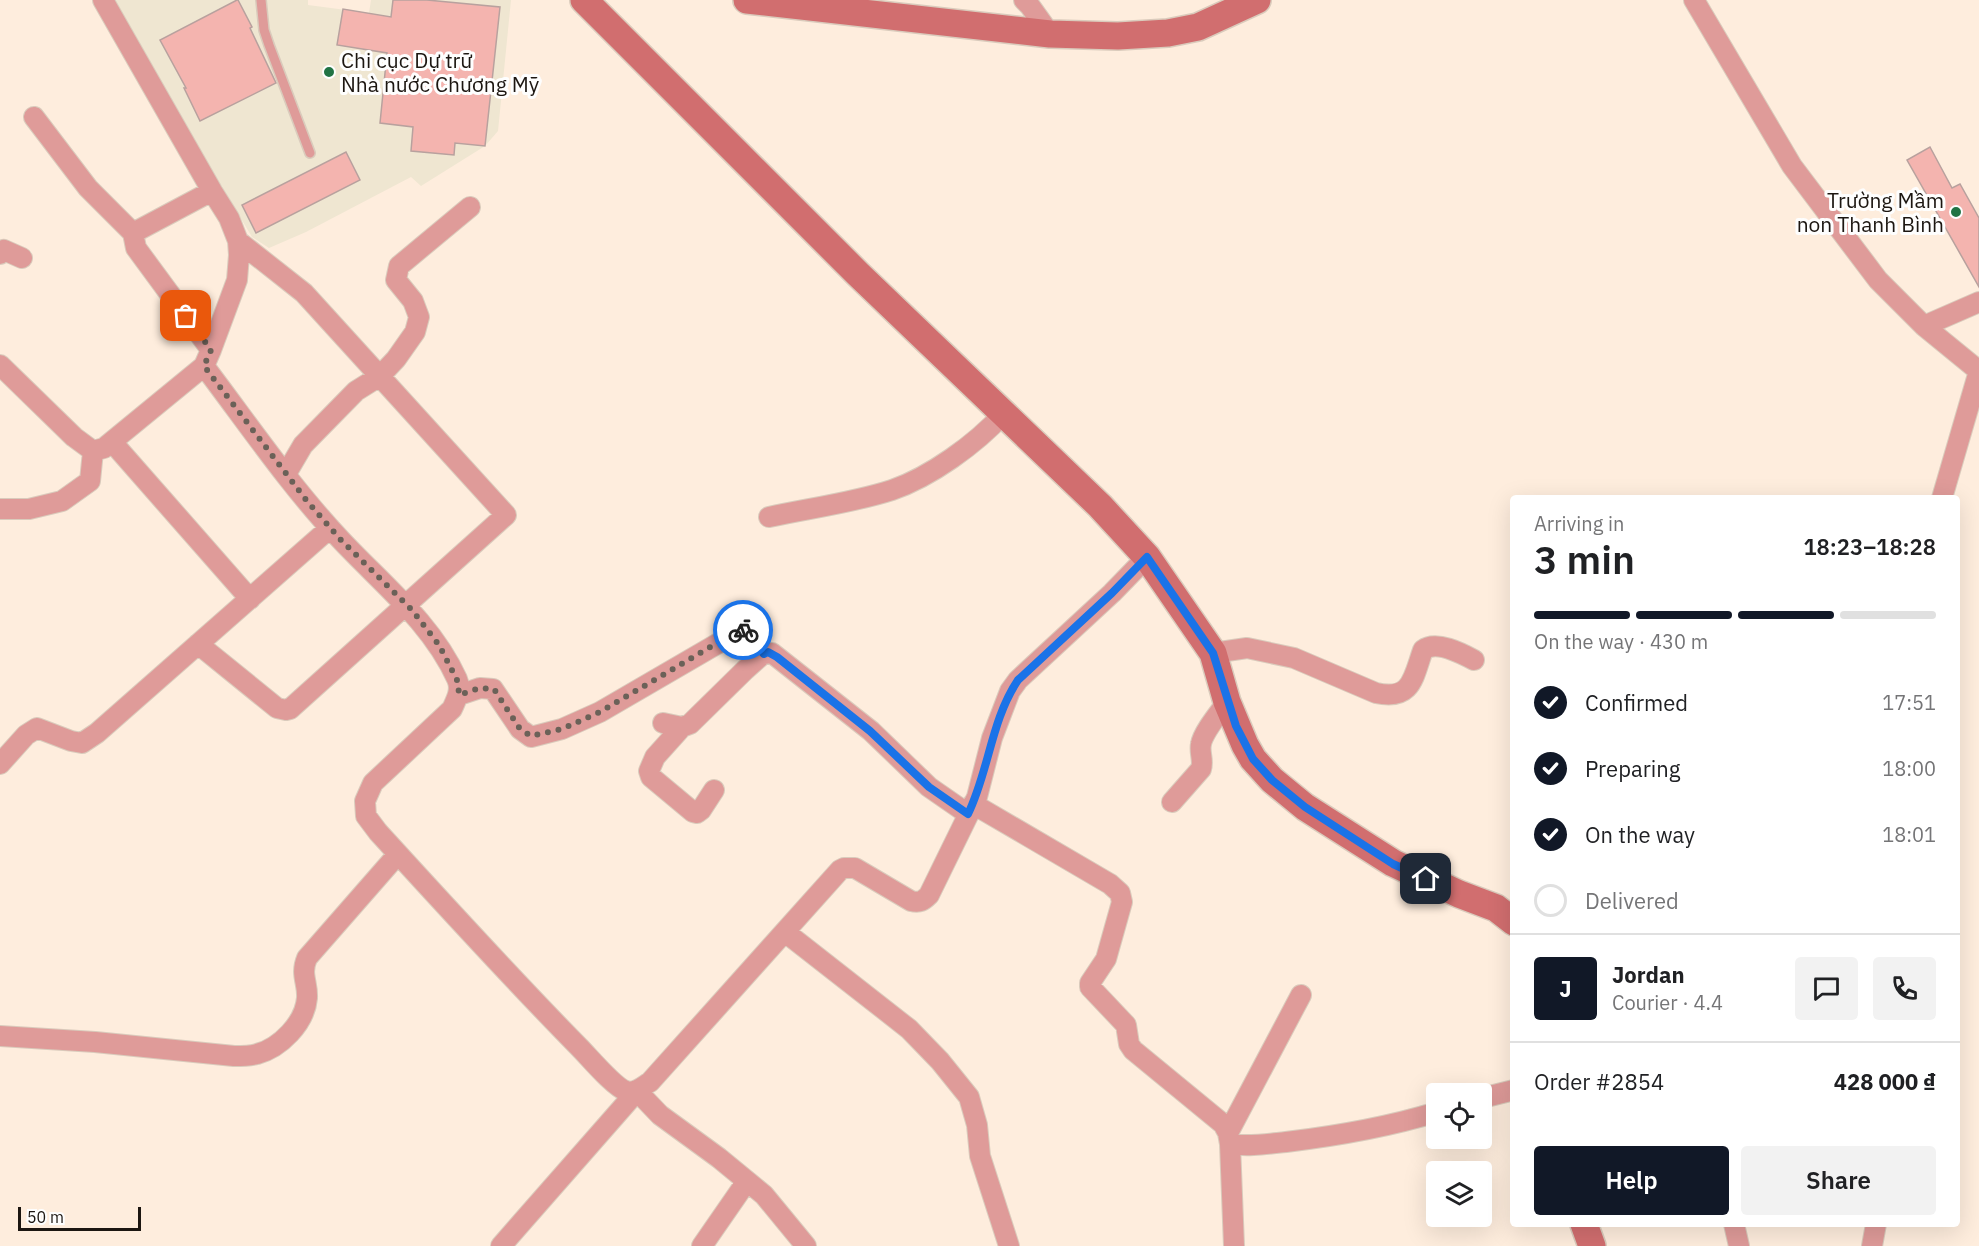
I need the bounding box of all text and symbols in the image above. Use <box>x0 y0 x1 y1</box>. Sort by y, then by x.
place label: Chi cục Dự trữ Nhà nước Chương Mỹ <box>341 46 540 98</box>
marker: Chi cục Dự trữ Nhà nước Chương Mỹ <box>322 65 336 79</box>
place label: Trường Mầm non Thanh Bình <box>1797 186 1944 238</box>
marker: Trường Mầm non Thanh Bình <box>1949 205 1963 219</box>
pin <box>160 290 211 341</box>
icon: bag <box>169 299 202 332</box>
text: Arriving in <box>1534 510 1624 537</box>
text: 18:23–18:28 <box>1803 532 1936 561</box>
text: 3 min <box>1534 534 1635 585</box>
courier <box>713 600 773 660</box>
icon: bike <box>727 614 760 647</box>
text: On the way · 430 m <box>1534 628 1708 655</box>
icon: check <box>1534 686 1567 719</box>
text: Confirmed <box>1585 688 1688 717</box>
text: 17:51 <box>1882 689 1936 716</box>
icon: check <box>1534 752 1567 785</box>
text: Preparing <box>1585 754 1680 783</box>
text: 18:00 <box>1882 755 1936 782</box>
icon: check <box>1534 818 1567 851</box>
text: On the way <box>1585 820 1695 849</box>
text: 18:01 <box>1882 821 1936 848</box>
pin <box>1400 853 1451 904</box>
icon: home <box>1409 862 1442 895</box>
text: Delivered <box>1585 886 1679 915</box>
button: chat <box>1795 957 1858 1020</box>
button: phone <box>1873 957 1936 1020</box>
text: Jordan <box>1612 960 1685 989</box>
text: J <box>1559 974 1572 1003</box>
text: Courier · 4.4 <box>1612 989 1723 1016</box>
text: Order #2854 <box>1534 1067 1664 1096</box>
text: 428 000 ₫ <box>1834 1067 1936 1096</box>
map controls <box>1426 1083 1492 1227</box>
button: locate <box>1426 1083 1492 1149</box>
button: Help <box>1534 1146 1729 1215</box>
button: Share <box>1741 1146 1936 1215</box>
button: layers <box>1426 1161 1492 1227</box>
scale bar <box>18 1204 141 1232</box>
text: 50 m <box>27 1207 64 1227</box>

